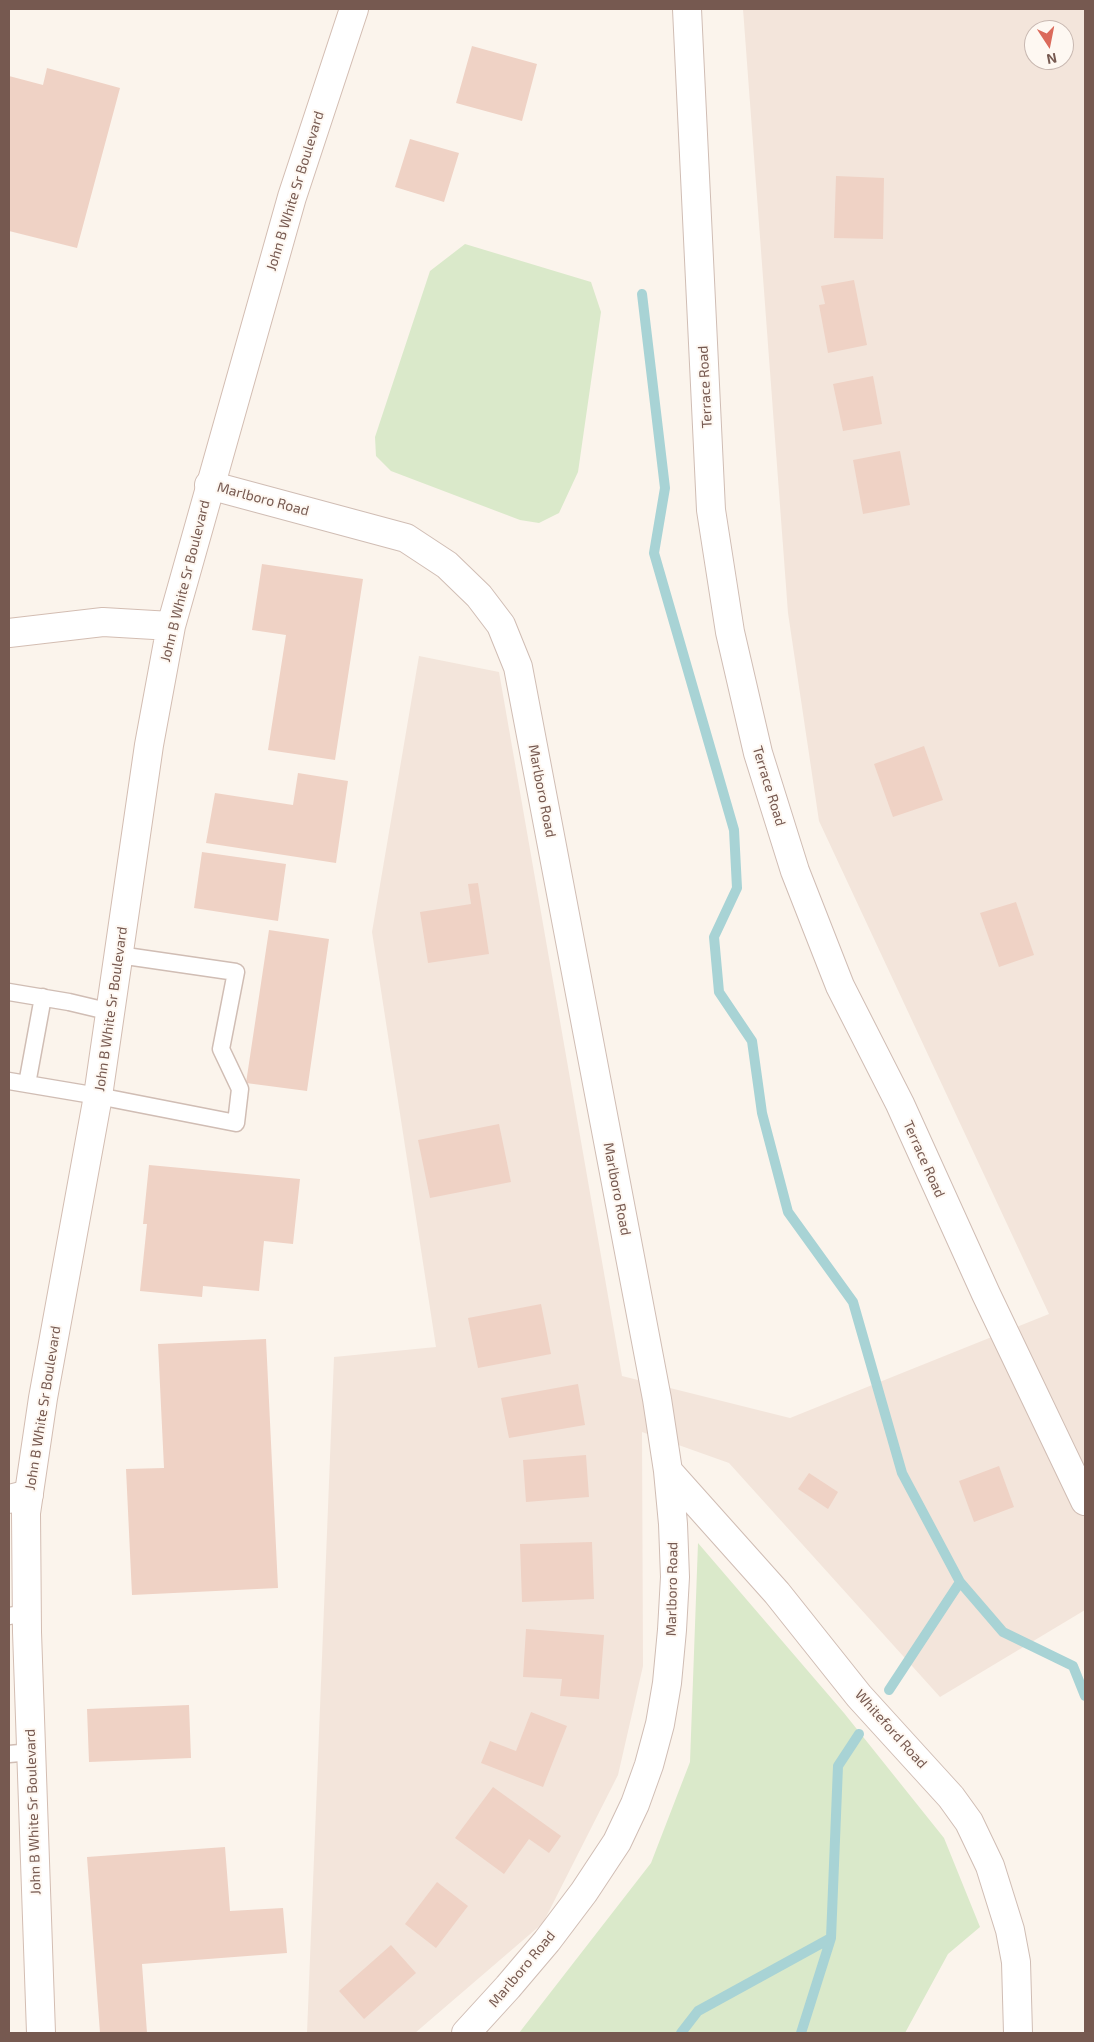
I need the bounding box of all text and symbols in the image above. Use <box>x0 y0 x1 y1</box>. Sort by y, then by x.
north arrow <box>1024 20 1074 70</box>
text: N <box>1045 50 1058 69</box>
street label: John B White Sr Boulevard <box>263 109 327 273</box>
street label: Terrace Road <box>694 345 716 429</box>
street label: Marlboro Road <box>215 479 311 519</box>
street label: John B White Sr Boulevard <box>157 498 213 664</box>
street label: Marlboro Road <box>525 743 559 839</box>
street label: Terrace Road <box>749 744 789 828</box>
street label: John B White Sr Boulevard <box>91 926 131 1092</box>
street label: Terrace Road <box>900 1118 948 1200</box>
street label: Marlboro Road <box>600 1141 634 1237</box>
street label: John B White Sr Boulevard <box>22 1325 64 1491</box>
street label: Marlboro Road <box>663 1542 681 1636</box>
street label: Whiteford Road <box>851 1686 931 1772</box>
street label: John B White Sr Boulevard <box>22 1729 44 1895</box>
street label: Marlboro Road <box>485 1927 559 2011</box>

